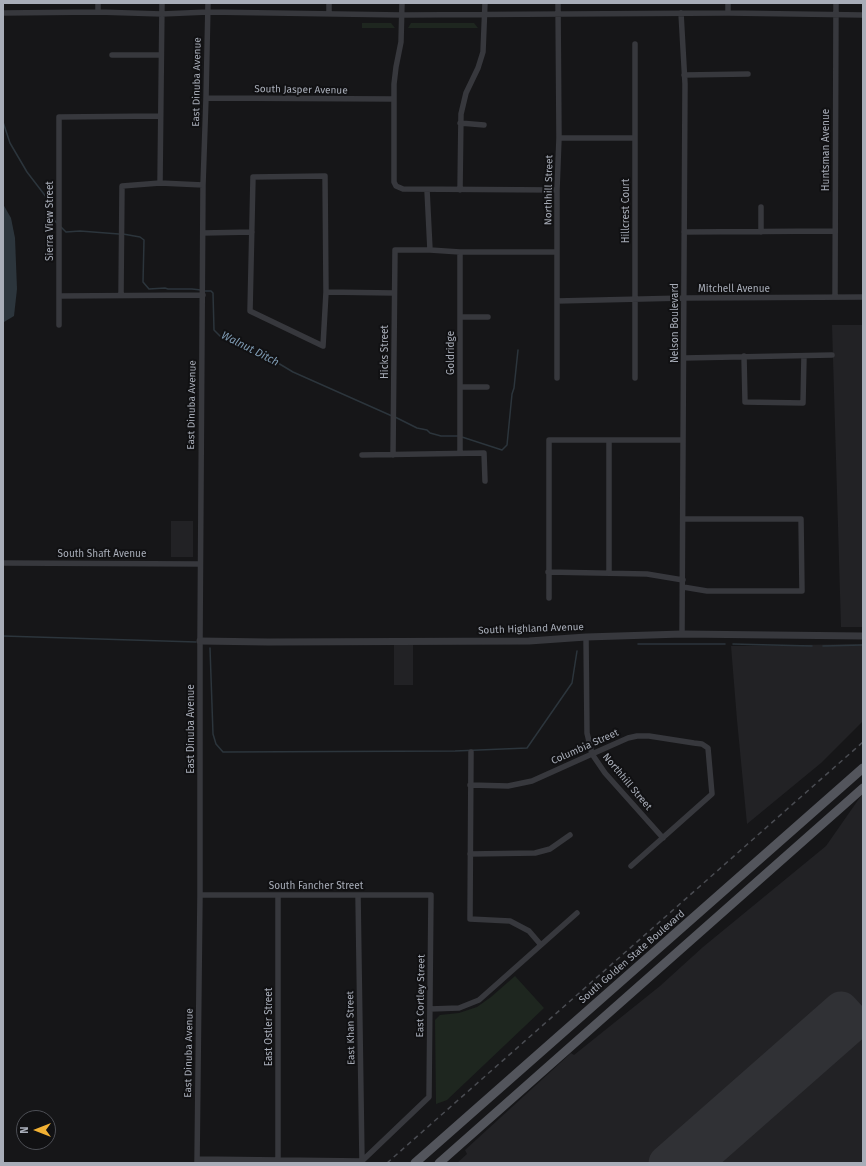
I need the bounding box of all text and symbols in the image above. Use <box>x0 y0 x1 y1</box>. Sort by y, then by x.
street label: East Dinuba Avenue <box>190 37 204 127</box>
street label: South Jasper Avenue <box>254 83 348 97</box>
street label: Huntsman Avenue <box>820 109 832 191</box>
street label: Northhill Street <box>542 155 556 225</box>
street label: Hillcrest Court <box>620 179 632 243</box>
street label: Sierra View Street <box>44 181 56 261</box>
street label: Nelson Boulevard <box>669 283 681 363</box>
street label: Mitchell Avenue <box>698 283 770 295</box>
street label: Hicks Street <box>379 325 391 379</box>
water label: Walnut Ditch <box>219 329 281 369</box>
street label: Goldridge <box>445 331 457 375</box>
street label: East Dinuba Avenue <box>185 360 199 450</box>
street label: South Shaft Avenue <box>58 548 146 560</box>
street label: South Highland Avenue <box>478 621 584 637</box>
street label: East Dinuba Avenue <box>185 684 197 774</box>
street label: Columbia Street <box>549 727 621 767</box>
street label: Northhill Street <box>600 751 654 813</box>
street label: South Fancher Street <box>269 880 363 892</box>
street label: South Golden State Boulevard <box>577 908 687 1006</box>
street label: East Cortley Street <box>414 954 428 1038</box>
street label: East Ostler Street <box>263 988 275 1066</box>
street label: East Khan Street <box>344 991 358 1065</box>
street label: East Dinuba Avenue <box>182 1008 196 1098</box>
north arrow <box>16 1110 56 1150</box>
text: N <box>18 1126 31 1134</box>

